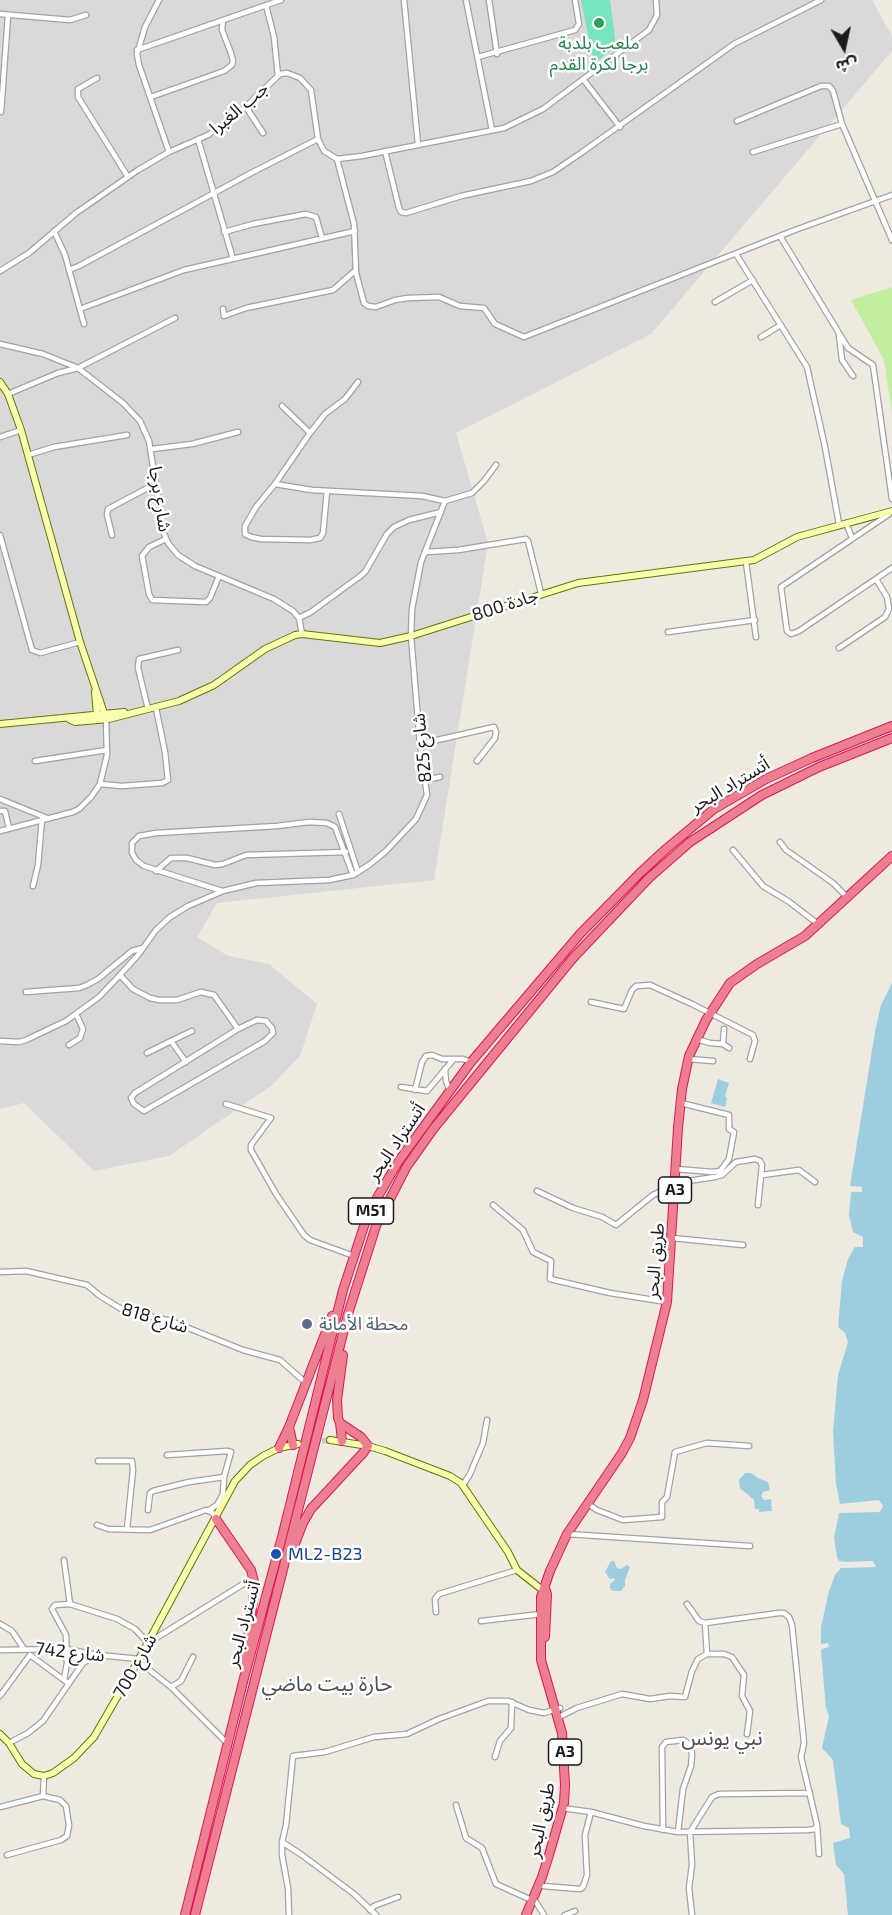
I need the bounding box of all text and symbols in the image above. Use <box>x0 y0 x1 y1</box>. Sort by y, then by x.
marker: ملعب بلدبة برجا لكرة القدم <box>592 16 606 30</box>
north arrow <box>814 18 874 78</box>
place label: ملعب بلدبة برجا لكرة القدم <box>550 32 648 74</box>
text: ش <box>835 55 859 77</box>
street label: جب الغبرا <box>205 77 273 139</box>
street label: شارع برجا <box>144 465 176 533</box>
street label: جادة 800 <box>469 584 541 626</box>
street label: شارع 825 <box>408 712 436 784</box>
street label: أتستراد البحر <box>686 753 774 817</box>
street label: أتستراد البحر <box>362 1099 430 1185</box>
road number: A3 <box>658 1177 692 1203</box>
road number: M51 <box>348 1198 394 1224</box>
street label: طريق البحر <box>641 1222 669 1300</box>
street label: شارع 818 <box>119 1298 191 1338</box>
place label: محطة الأمانة <box>319 1313 408 1335</box>
marker: محطة الأمانة <box>300 1317 314 1331</box>
place label: ML2-B23 <box>288 1543 363 1565</box>
marker: ML2-B23 <box>269 1547 283 1561</box>
street label: أتستراد البحر <box>221 1578 265 1670</box>
street label: شارع 700 <box>109 1630 161 1702</box>
street label: شارع 742 <box>34 1638 106 1666</box>
district label: حارة بيت ماضي <box>261 1671 393 1697</box>
district label: نبي يونس <box>681 1725 763 1751</box>
road number: A3 <box>548 1739 582 1765</box>
street label: طريق البحر <box>522 1780 560 1860</box>

